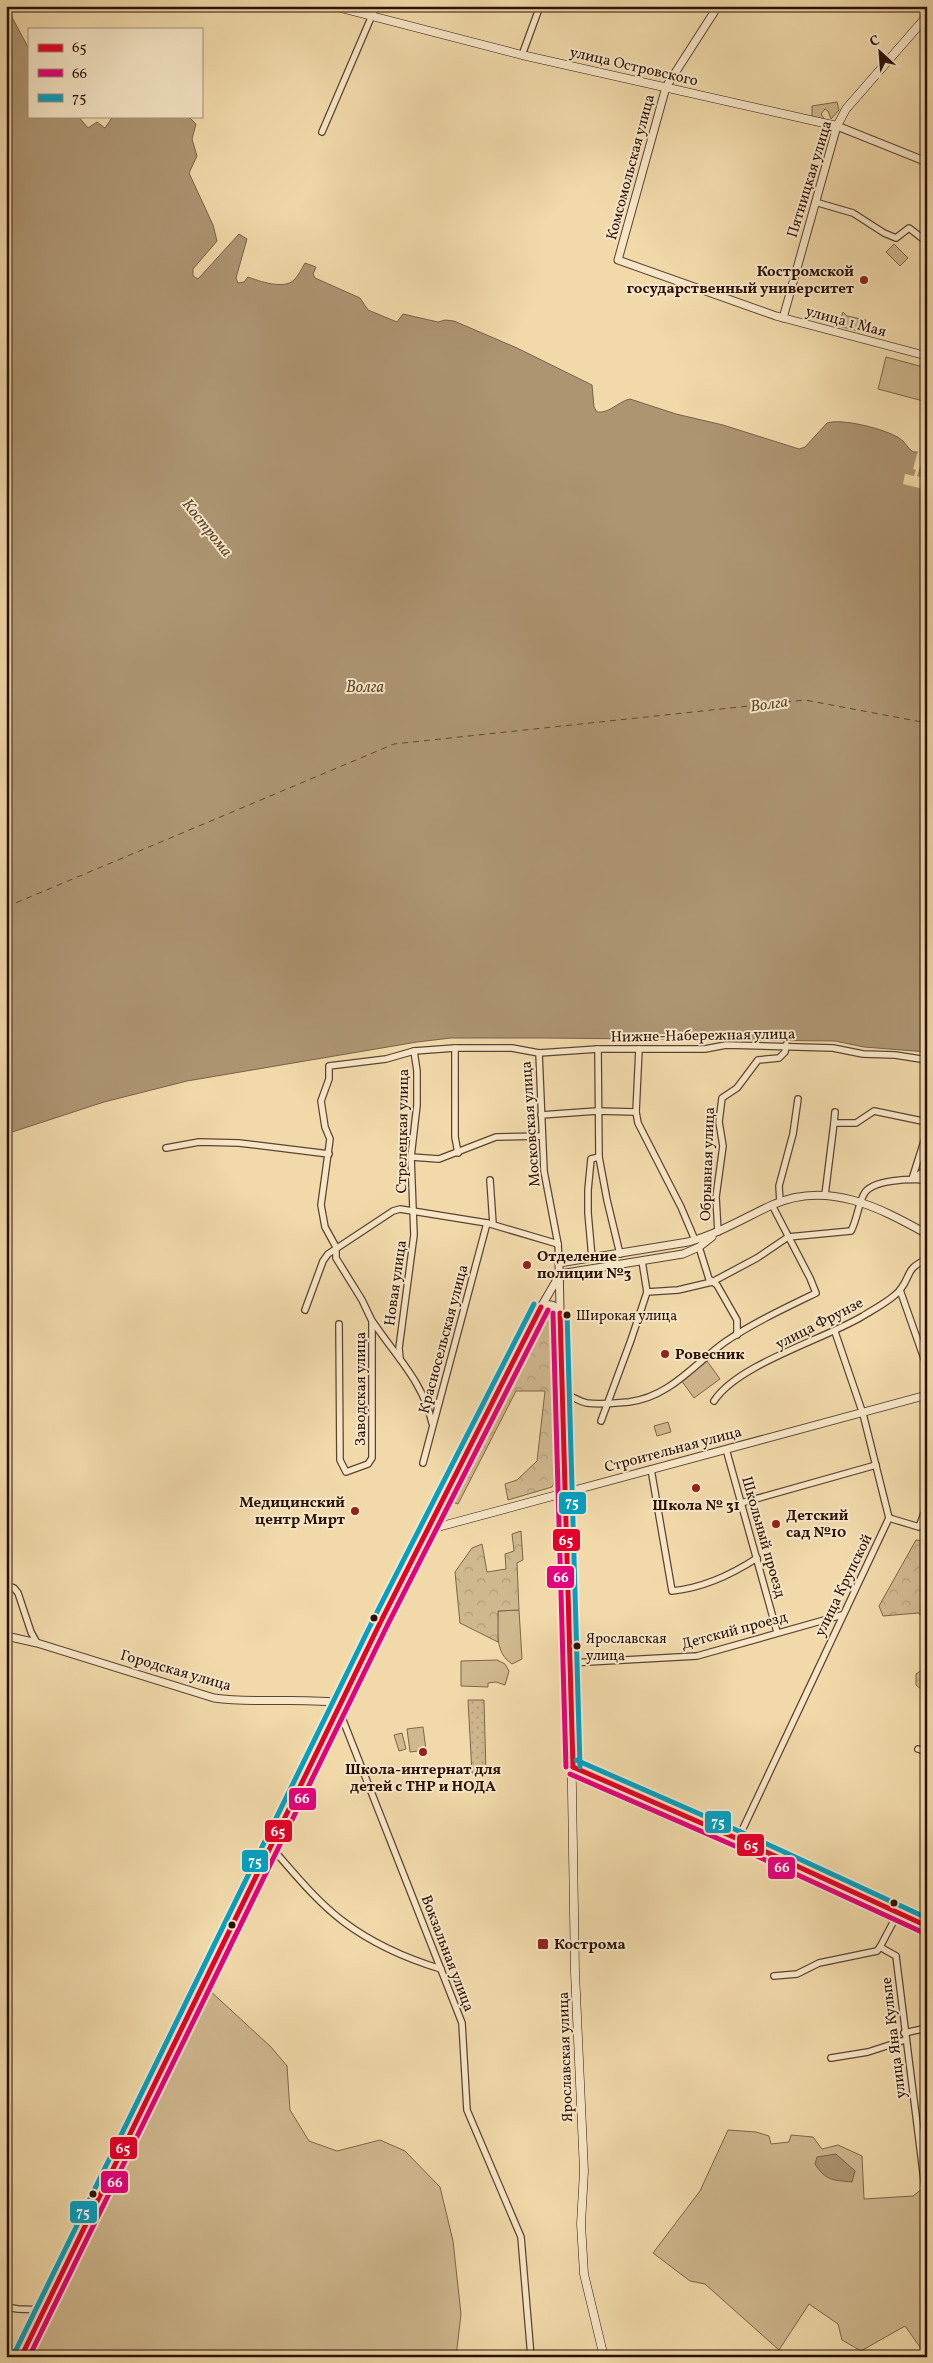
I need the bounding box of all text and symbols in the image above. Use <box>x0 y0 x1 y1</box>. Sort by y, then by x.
legend <box>28 28 202 118</box>
north arrow <box>856 28 906 78</box>
text: С <box>867 31 883 52</box>
text: 65 <box>72 38 87 59</box>
street label: улица Островского <box>567 42 700 92</box>
text: 66 <box>72 64 87 85</box>
text: 75 <box>72 88 87 109</box>
street label: Комсомольская улица <box>602 92 661 243</box>
street label: Пятницкая улица <box>783 118 838 241</box>
place label: Костромской государственный университет <box>627 262 855 300</box>
marker: Костромской государственный университет <box>858 274 870 286</box>
street label: улица 1 Мая <box>803 302 889 343</box>
water label: Кострома <box>176 495 237 562</box>
water label: Волга <box>346 677 384 699</box>
water label: Волга <box>749 691 790 719</box>
street label: Нижне-Набережная улица <box>611 1024 796 1049</box>
street label: Московская улица <box>517 1060 546 1187</box>
street label: Стрелецкая улица <box>392 1069 415 1194</box>
street label: Обрывная улица <box>696 1107 721 1222</box>
street label: Новая улица <box>380 1239 413 1327</box>
place label: Отделение полиции №3 <box>537 1247 632 1285</box>
marker: Отделение полиции №3 <box>521 1259 533 1271</box>
street label: Красносельская улица <box>414 1262 474 1416</box>
street label: улица Фрунзе <box>772 1293 867 1356</box>
place label: Широкая улица <box>576 1307 677 1326</box>
marker: Широкая улица <box>562 1310 572 1320</box>
street label: Заводская улица <box>351 1332 372 1446</box>
place label: Ровесник <box>675 1345 744 1366</box>
marker: Ровесник <box>659 1348 671 1360</box>
street label: Строительная улица <box>602 1422 744 1479</box>
street label: Школьный проезд <box>735 1474 790 1601</box>
marker: Школа № 31 <box>690 1482 702 1494</box>
line badge: 75 <box>558 1491 587 1515</box>
place label: Медицинский центр Мирт <box>239 1493 346 1531</box>
text: 75 <box>565 1494 579 1513</box>
place label: Школа № 31 <box>652 1496 740 1517</box>
marker: Медицинский центр Мирт <box>349 1505 361 1517</box>
place label: Детский сад №10 <box>786 1506 849 1544</box>
marker: Детский сад №10 <box>770 1518 782 1530</box>
line badge: 65 <box>552 1528 581 1552</box>
street label: улица Крупской <box>810 1531 878 1641</box>
text: 65 <box>559 1532 573 1551</box>
line badge: 66 <box>546 1565 575 1589</box>
text: 66 <box>553 1569 569 1588</box>
street label: Детский проезд <box>679 1607 790 1656</box>
unlabelled marker <box>369 1613 379 1623</box>
place label: Ярославская улица <box>586 1630 666 1666</box>
marker: Ярославская улица <box>572 1641 582 1651</box>
street label: Городская улица <box>118 1646 234 1697</box>
marker: Школа-интернат для детей с ТНР и НОДА <box>417 1746 429 1758</box>
place label: Школа-интернат для детей с ТНР и НОДА <box>345 1760 501 1798</box>
line badge: 66 <box>288 1787 317 1811</box>
text: 66 <box>294 1790 310 1809</box>
line badge: 75 <box>704 1810 732 1834</box>
text: 75 <box>711 1814 725 1833</box>
line badge: 65 <box>264 1819 293 1843</box>
text: 65 <box>271 1823 285 1842</box>
line badge: 65 <box>736 1833 765 1857</box>
text: 65 <box>744 1837 758 1856</box>
line badge: 75 <box>241 1849 269 1873</box>
text: 75 <box>248 1853 262 1872</box>
line badge: 66 <box>767 1856 796 1880</box>
text: 66 <box>774 1859 790 1878</box>
street label: Вокзальная улица <box>415 1892 479 2015</box>
unlabelled marker <box>889 1898 899 1908</box>
unlabelled marker <box>227 1920 237 1930</box>
place label: Кострома <box>554 1935 626 1956</box>
marker: Кострома <box>536 1937 550 1951</box>
street label: улица Яна Кульпе <box>877 1976 912 2100</box>
street label: Ярославская улица <box>554 1991 579 2123</box>
line badge: 65 <box>109 2136 138 2160</box>
text: 65 <box>116 2140 130 2159</box>
line badge: 66 <box>100 2170 129 2194</box>
text: 66 <box>107 2174 123 2193</box>
unlabelled marker <box>88 2189 98 2199</box>
line badge: 75 <box>69 2200 98 2224</box>
text: 75 <box>76 2204 90 2223</box>

